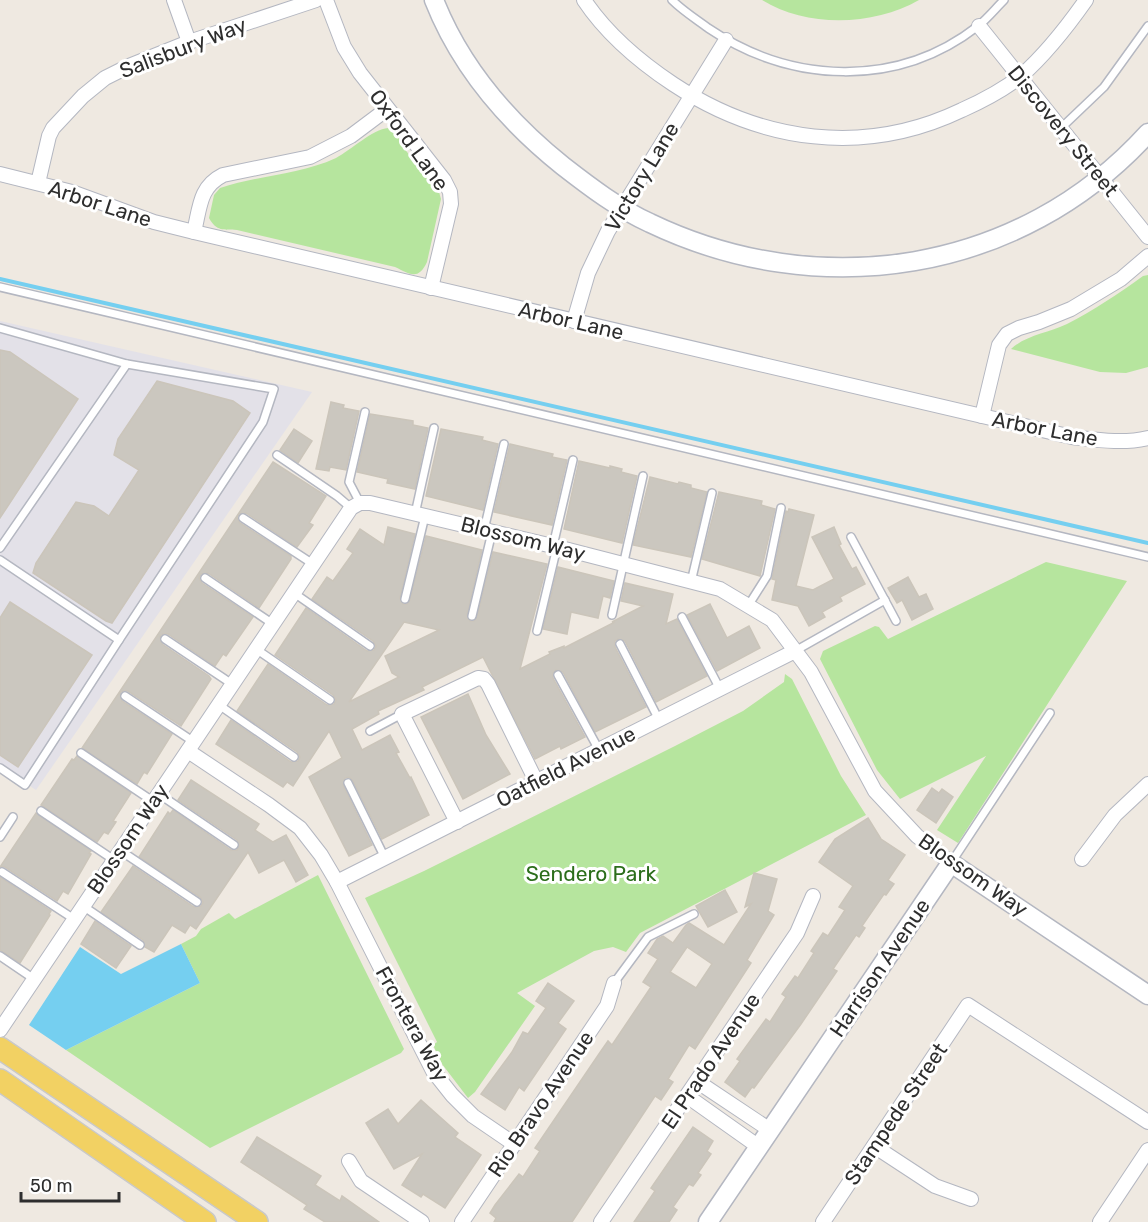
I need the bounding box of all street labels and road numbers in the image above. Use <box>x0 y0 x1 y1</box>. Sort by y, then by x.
street label: Salisbury Way <box>116 12 250 83</box>
street label: Discovery Street <box>1003 60 1124 201</box>
street label: Oxford Lane <box>364 84 454 195</box>
street label: Victory Lane <box>599 118 684 236</box>
street label: Arbor Lane <box>45 175 155 232</box>
street label: Arbor Lane <box>516 296 626 345</box>
street label: Arbor Lane <box>990 406 1100 451</box>
street label: Blossom Way <box>458 511 588 566</box>
street label: Oatfield Avenue <box>492 721 640 812</box>
street label: Blossom Way <box>82 779 174 899</box>
street label: Blossom Way <box>914 828 1033 922</box>
street label: Harrison Avenue <box>824 894 935 1042</box>
street label: Frontera Way <box>371 962 455 1086</box>
street label: El Prado Avenue <box>656 988 765 1133</box>
street label: Rio Bravo Avenue <box>482 1026 599 1181</box>
street label: Stampede Street <box>839 1038 952 1189</box>

